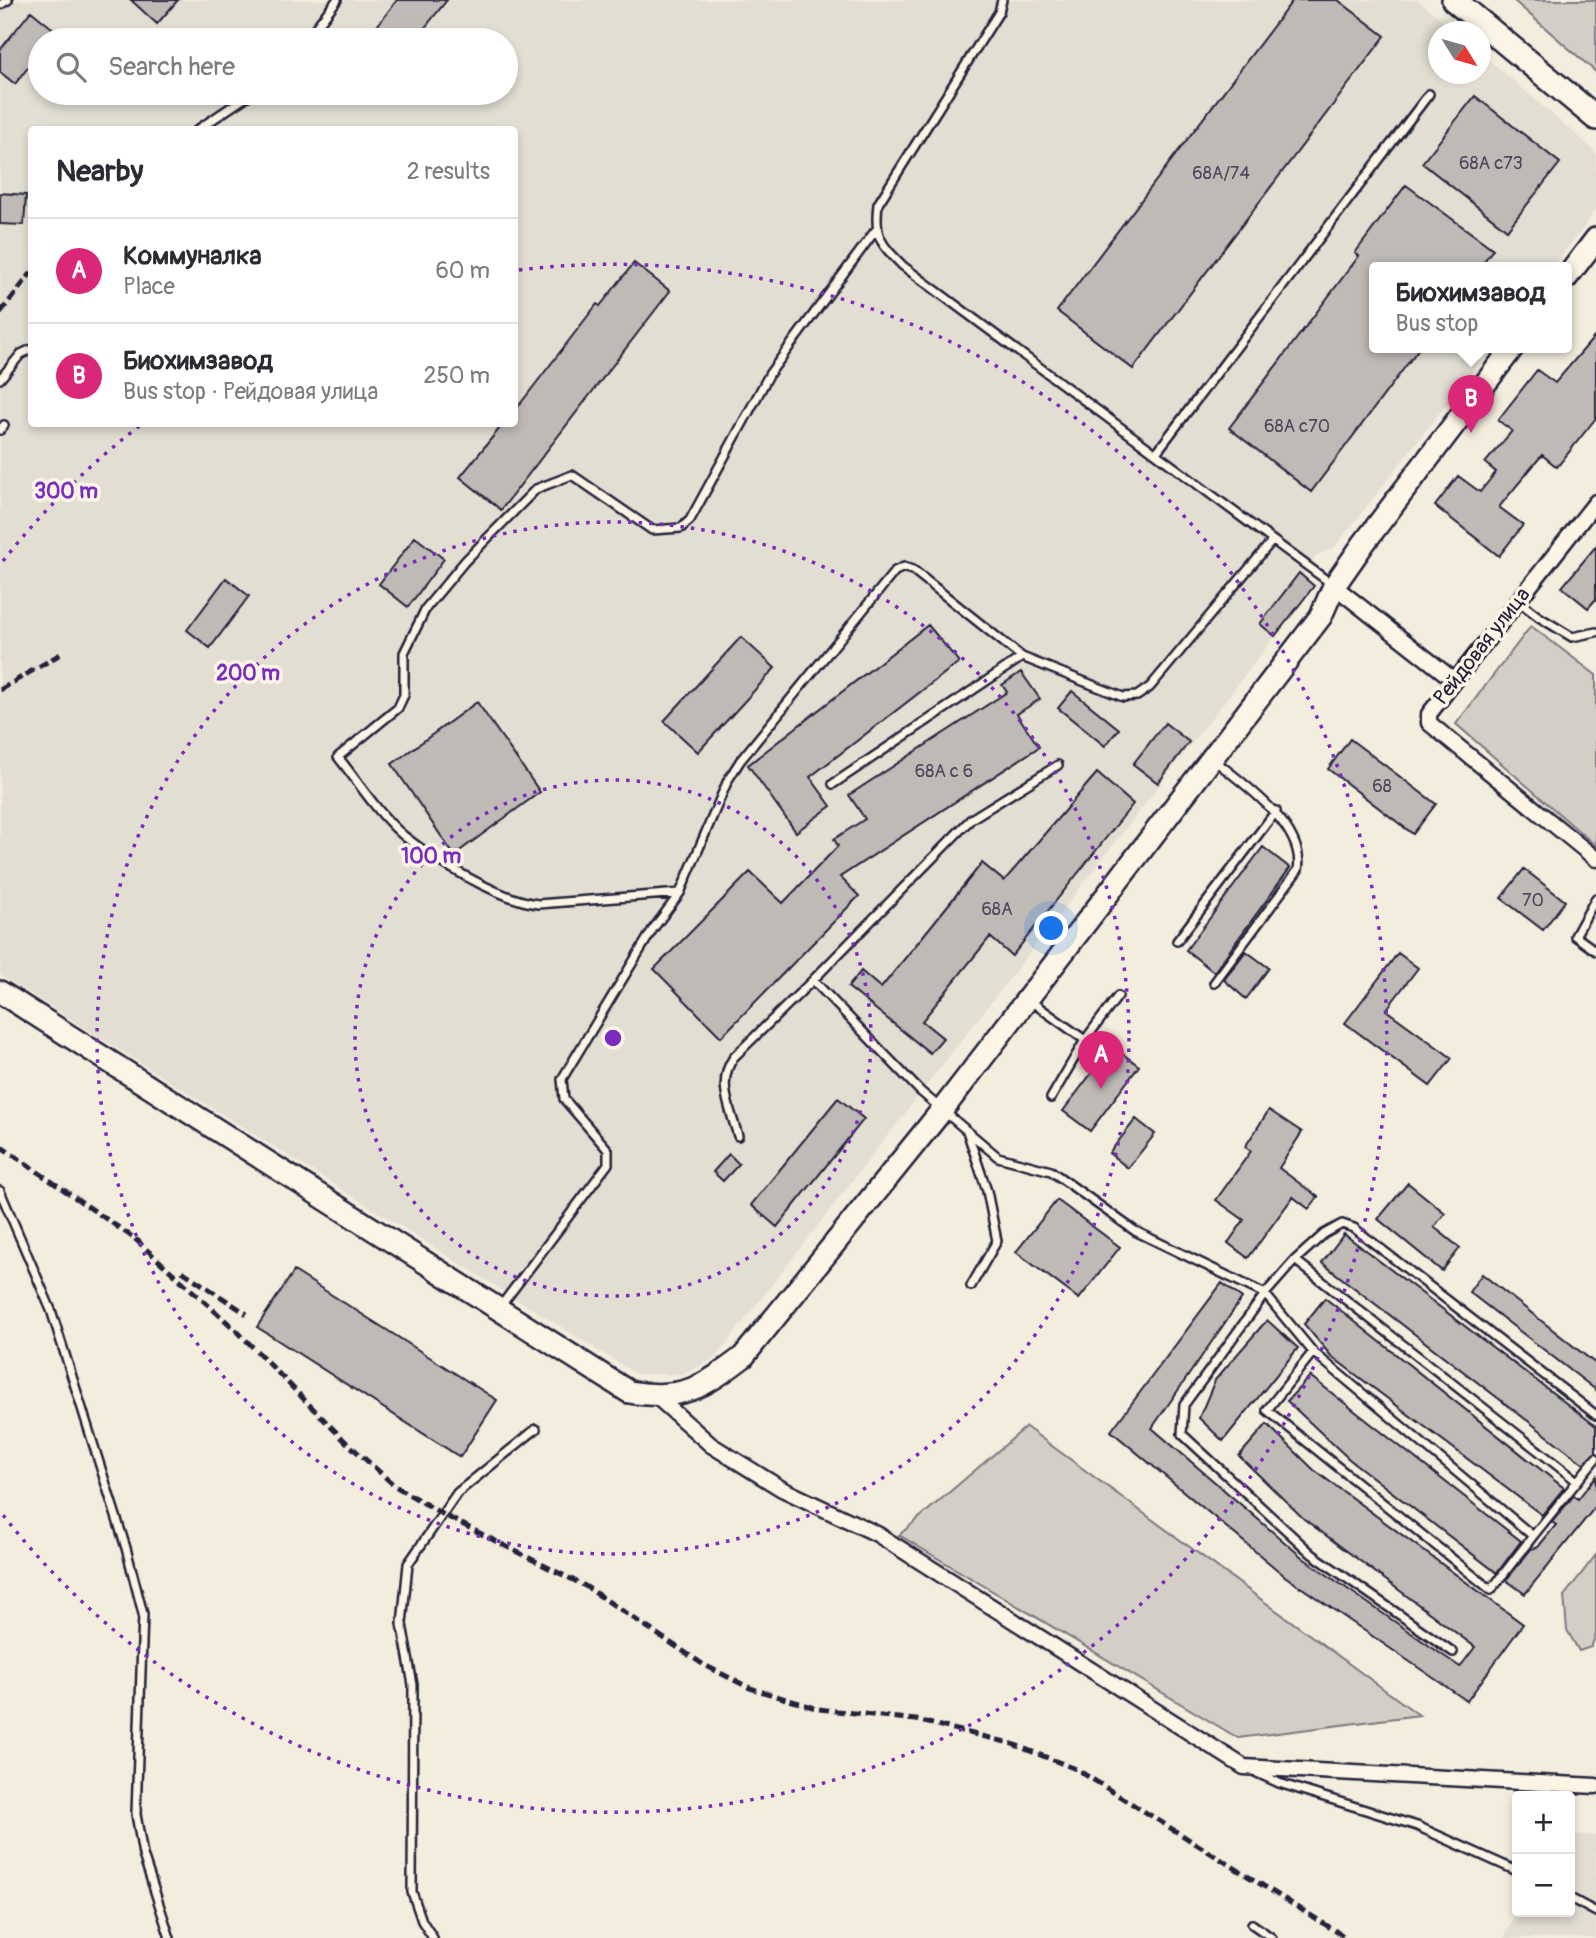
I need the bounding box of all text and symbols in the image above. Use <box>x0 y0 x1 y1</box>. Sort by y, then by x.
north arrow <box>1428 21 1491 84</box>
search box <box>28 28 518 105</box>
icon: search <box>52 48 90 86</box>
text: Search here <box>108 51 235 83</box>
house number: 68А с73 <box>1459 152 1523 175</box>
text: Nearby <box>56 153 143 190</box>
text: 2 results <box>407 157 490 186</box>
house number: 68А/74 <box>1192 162 1250 185</box>
text: Коммуналка <box>123 240 262 272</box>
text: A <box>72 256 86 285</box>
text: 60 m <box>435 256 490 285</box>
popup <box>1369 262 1572 353</box>
text: Place <box>123 272 175 301</box>
text: Биохимзавод <box>1396 277 1545 309</box>
text: Bus stop <box>1396 309 1478 338</box>
text: Биохимзавод <box>123 345 273 377</box>
text: B <box>72 361 86 390</box>
text: 250 m <box>424 361 490 390</box>
pin: B <box>1448 375 1494 433</box>
text: Bus stop · Рейдовая улица <box>123 377 378 406</box>
house number: 68А с70 <box>1264 415 1330 438</box>
text: 300 m <box>34 478 98 505</box>
street label: Рейдовая улица <box>1428 582 1536 710</box>
text: 200 m <box>216 660 280 687</box>
house number: 68А с 6 <box>915 760 973 783</box>
house number: 68 <box>1372 775 1392 798</box>
text: 100 m <box>401 843 461 870</box>
house number: 70 <box>1522 889 1544 912</box>
house number: 68А <box>981 898 1013 921</box>
your location <box>1034 911 1068 945</box>
centre of rings <box>601 1026 625 1050</box>
pin: A <box>1078 1031 1124 1089</box>
map controls <box>1512 1791 1575 1917</box>
button: + <box>1512 1791 1575 1854</box>
button: − <box>1512 1854 1575 1917</box>

